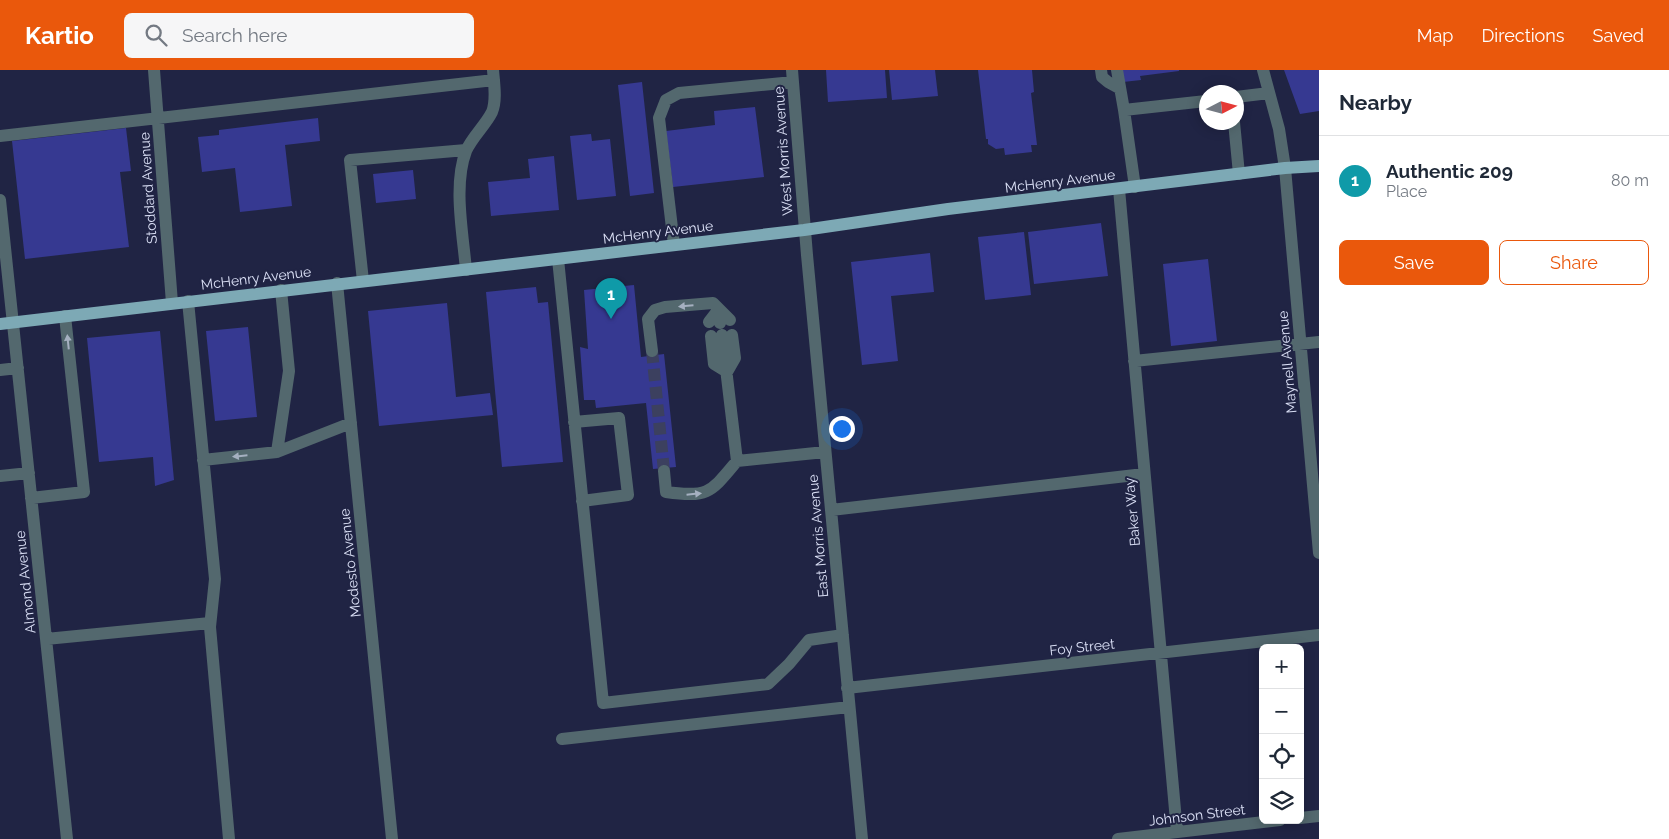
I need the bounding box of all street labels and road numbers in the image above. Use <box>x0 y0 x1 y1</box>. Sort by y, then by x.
street label: West Morris Avenue <box>771 86 795 216</box>
street label: Stoddard Avenue <box>136 132 160 244</box>
street label: McHenry Avenue <box>1004 166 1116 196</box>
street label: McHenry Avenue <box>602 217 714 247</box>
street label: McHenry Avenue <box>200 263 312 293</box>
street label: Maynell Avenue <box>1275 310 1299 414</box>
street label: East Morris Avenue <box>805 474 831 598</box>
street label: Baker Way <box>1121 477 1143 547</box>
street label: Modesto Avenue <box>336 508 364 618</box>
street label: Almond Avenue <box>12 530 38 634</box>
street label: Foy Street <box>1049 636 1116 658</box>
street label: Johnson Street <box>1148 801 1246 829</box>

